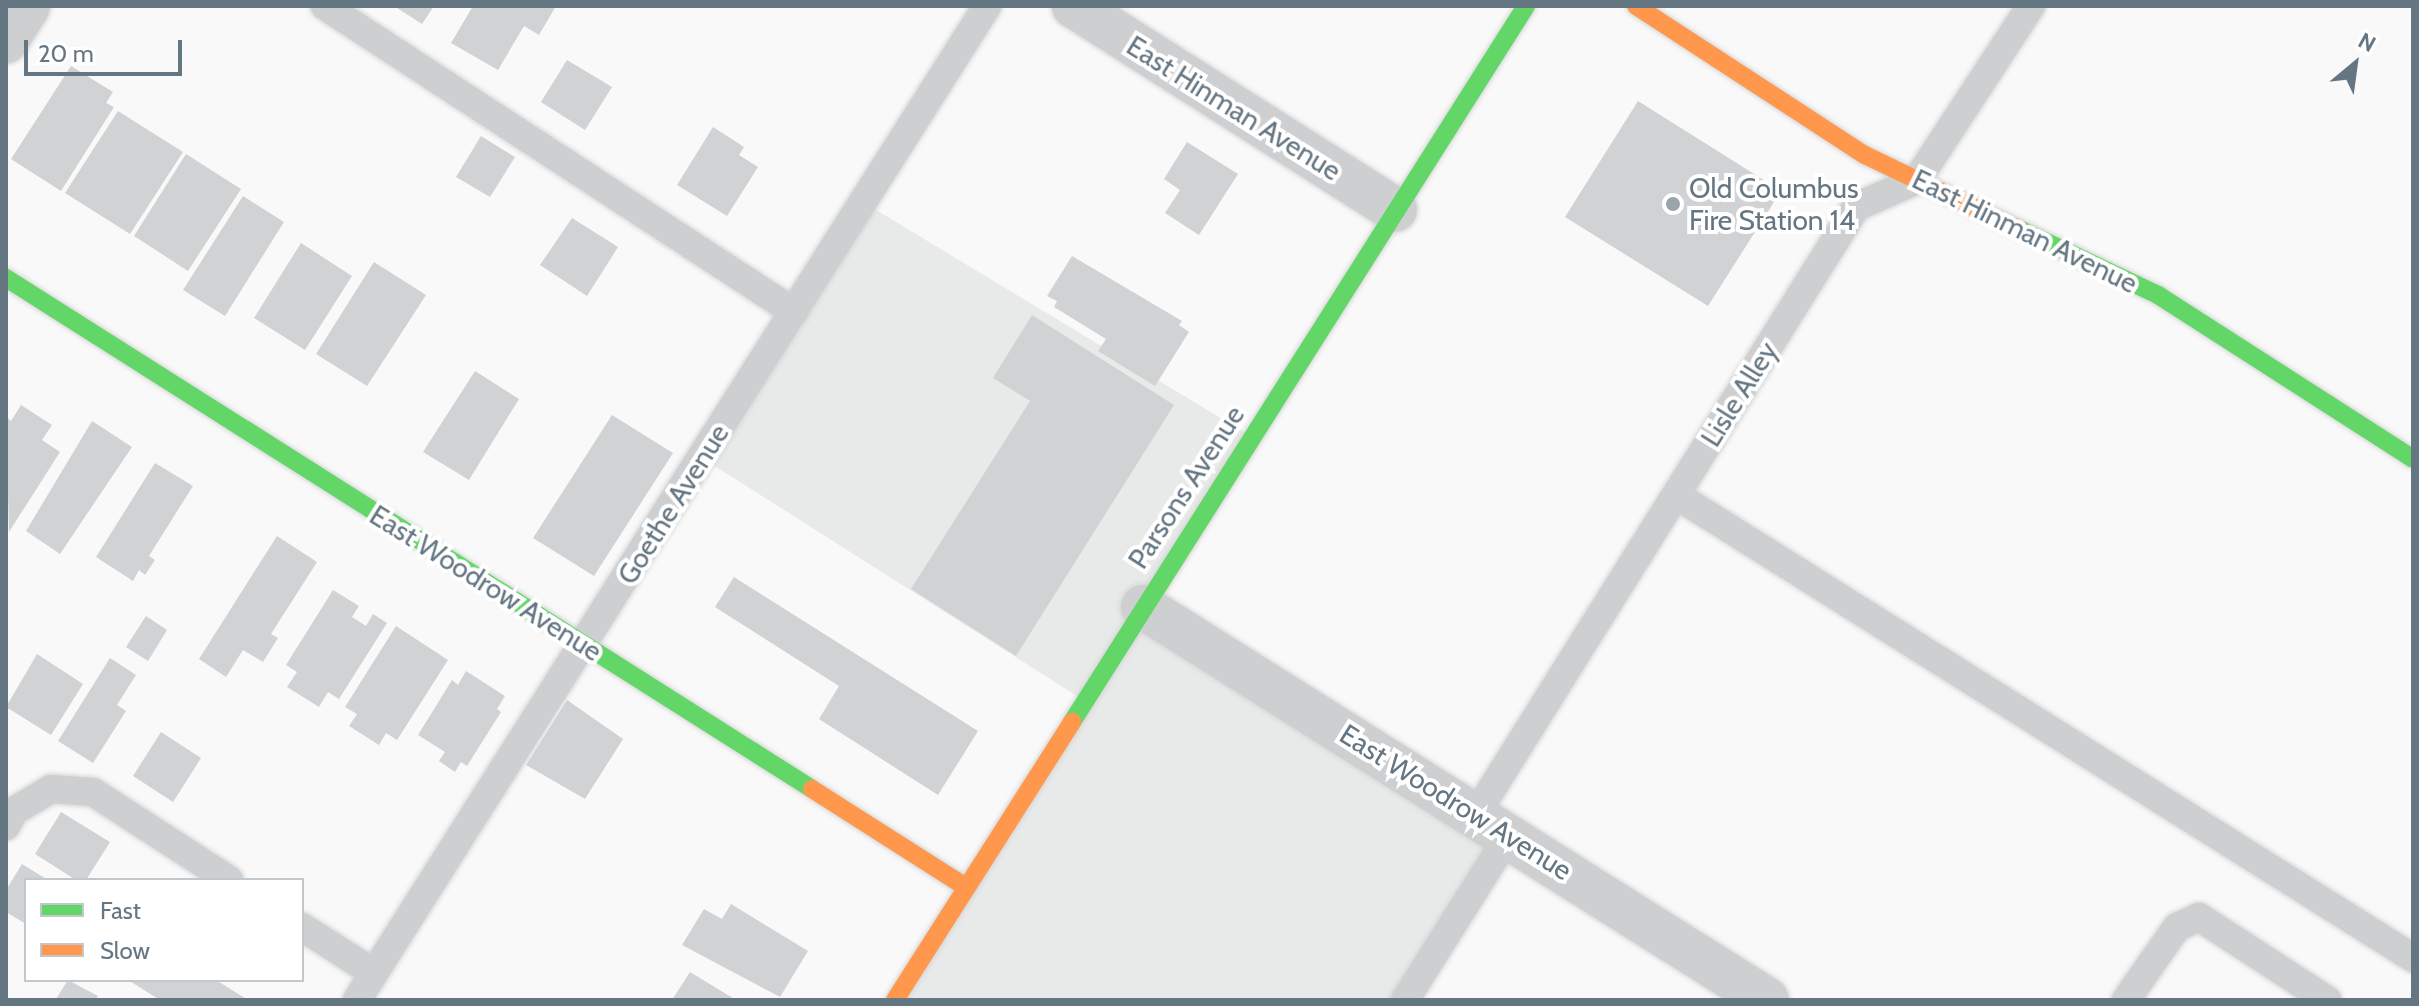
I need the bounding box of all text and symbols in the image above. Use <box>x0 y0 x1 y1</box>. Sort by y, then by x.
scale bar <box>28 24 186 74</box>
north arrow <box>2315 24 2395 104</box>
text: N <box>2354 27 2380 58</box>
street label: East Hinman Avenue <box>1121 29 1347 187</box>
text: 20 m <box>38 39 94 68</box>
street label: East Hinman Avenue <box>1907 162 2143 300</box>
place label: Old Columbus Fire Station 14 <box>1689 171 1859 237</box>
marker: Old Columbus Fire Station 14 <box>1664 195 1682 213</box>
street label: Lisle Alley <box>1694 335 1784 453</box>
street label: Parsons Avenue <box>1121 399 1251 575</box>
street label: Goethe Avenue <box>610 418 736 590</box>
street label: East Woodrow Avenue <box>364 498 608 668</box>
street label: East Woodrow Avenue <box>1334 717 1578 887</box>
legend <box>24 878 304 982</box>
text: Fast <box>100 896 141 925</box>
text: Slow <box>100 936 150 965</box>

